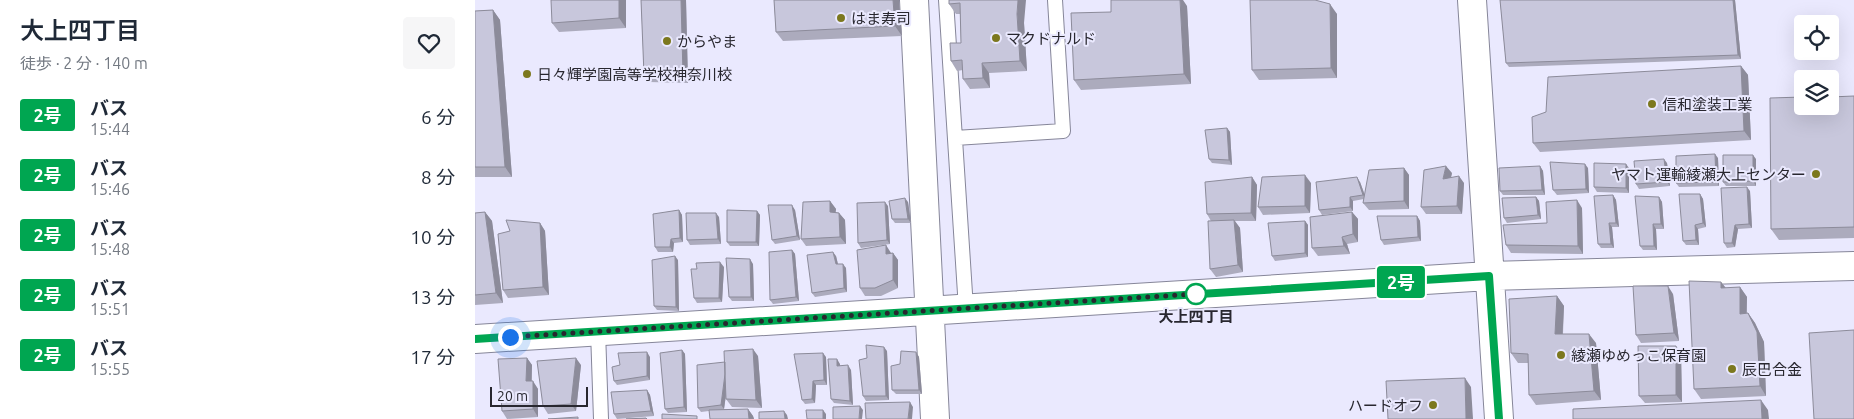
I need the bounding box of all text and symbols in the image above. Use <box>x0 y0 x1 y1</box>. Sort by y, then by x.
place label: はま寿司 <box>851 10 911 27</box>
marker: はま寿司 <box>835 12 847 24</box>
map controls <box>1794 15 1839 115</box>
button: locate <box>1794 15 1839 60</box>
text: 大上四丁目 <box>20 17 140 44</box>
button: heart <box>403 17 455 69</box>
place label: マクドナルド <box>1006 30 1096 47</box>
marker: マクドナルド <box>990 32 1002 44</box>
place label: からやま <box>677 33 737 50</box>
marker: からやま <box>661 35 673 47</box>
text: 徒歩 · 2 分 · 140 m <box>20 54 148 72</box>
place label: 日々輝学園高等学校神奈川校 <box>537 66 732 83</box>
marker: 日々輝学園高等学校神奈川校 <box>521 68 533 80</box>
button: layers <box>1794 70 1839 115</box>
place label: 信和塗装工業 <box>1662 96 1752 113</box>
text: バス <box>90 97 128 119</box>
marker: 信和塗装工業 <box>1646 98 1658 110</box>
text: 2号 <box>33 105 62 125</box>
text: 6 分 <box>421 106 455 128</box>
text: 15:44 <box>90 120 130 138</box>
text: バス <box>90 157 128 179</box>
text: 2号 <box>33 165 62 185</box>
text: 8 分 <box>421 166 455 188</box>
place label: ヤマト運輸綾瀬大上センター <box>1611 166 1806 183</box>
marker: ヤマト運輸綾瀬大上センター <box>1810 168 1822 180</box>
text: 15:46 <box>90 180 130 198</box>
text: バス <box>90 217 128 239</box>
text: 2号 <box>33 225 62 245</box>
text: 10 分 <box>410 226 455 248</box>
text: 15:48 <box>90 240 130 258</box>
line badge: 2号 <box>1379 266 1423 298</box>
text: 2号 <box>1387 272 1415 292</box>
text: バス <box>90 277 128 299</box>
marker: 大上四丁目 <box>1185 283 1207 305</box>
text: 2号 <box>33 285 62 305</box>
text: 13 分 <box>410 286 455 308</box>
text: 15:51 <box>90 300 130 318</box>
place label: 大上四丁目 <box>1158 308 1234 325</box>
your location <box>498 325 523 350</box>
text: バス <box>90 337 128 359</box>
text: 2号 <box>33 345 62 365</box>
text: 17 分 <box>410 346 455 368</box>
place label: 綾瀬ゆめっこ保育園 <box>1571 347 1706 364</box>
marker: 綾瀬ゆめっこ保育園 <box>1555 349 1567 361</box>
text: 15:55 <box>90 360 130 378</box>
place label: 辰巴合金 <box>1742 361 1802 378</box>
marker: 辰巴合金 <box>1726 363 1738 375</box>
scale bar <box>490 384 587 407</box>
text: 20 m <box>497 388 528 404</box>
place label: ハードオフ <box>1348 397 1423 414</box>
marker: ハードオフ <box>1427 399 1439 411</box>

